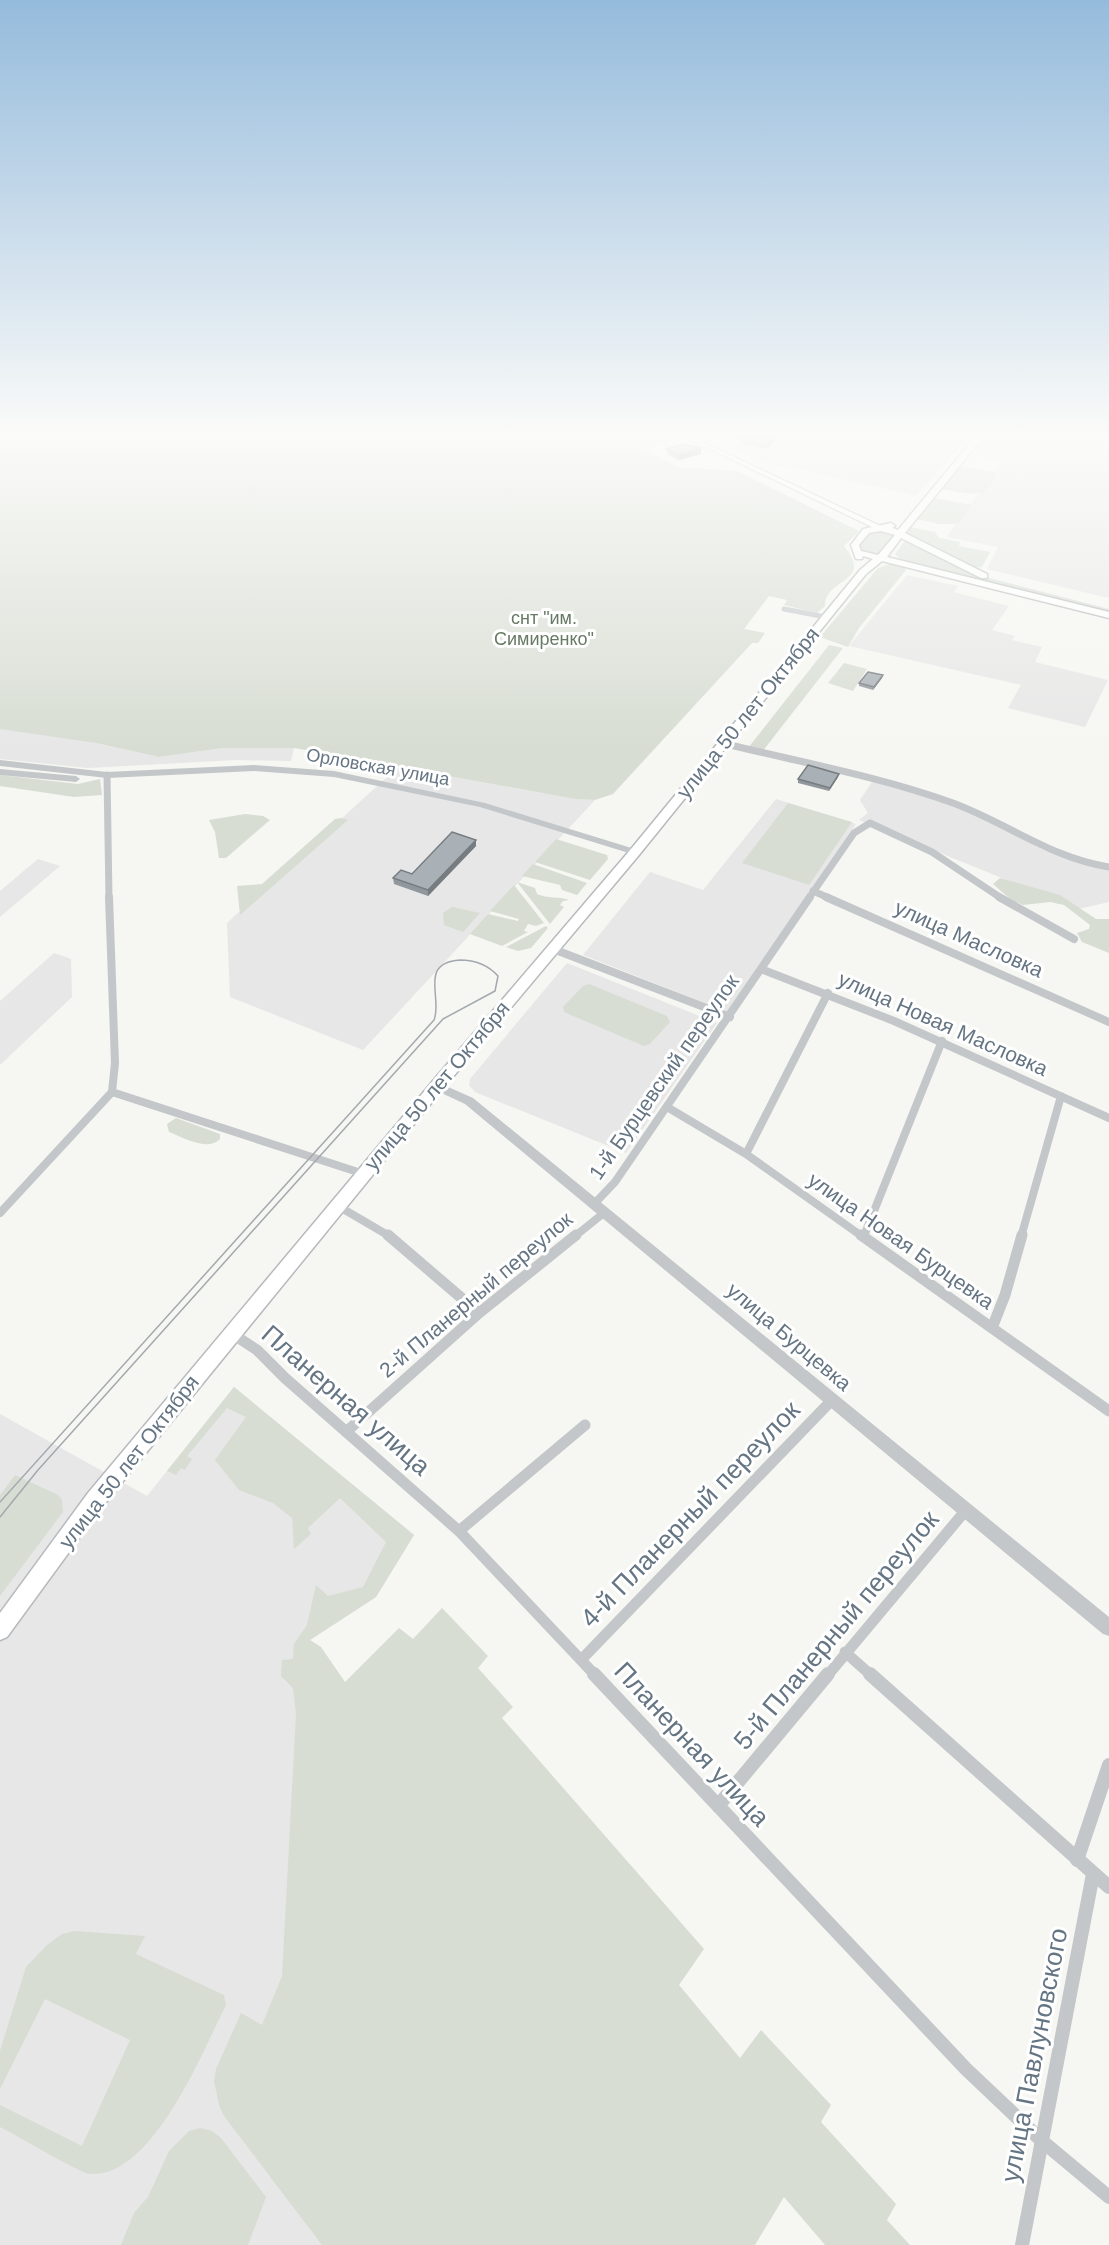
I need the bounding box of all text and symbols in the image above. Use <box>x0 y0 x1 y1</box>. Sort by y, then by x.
park label: снт "им. Симиренко" <box>494 608 594 649</box>
street label: улица 50 лет Октября <box>672 623 824 803</box>
street label: Орловская улица <box>305 745 452 790</box>
street label: улица Масловка <box>891 895 1047 982</box>
street label: улица Новая Масловка <box>835 967 1052 1080</box>
street label: 1-й Бурцевский переулок <box>584 969 744 1183</box>
street label: улица 50 лет Октября <box>359 997 514 1175</box>
street label: улица Новая Бурцевка <box>804 1168 999 1314</box>
street label: 2-й Планерный переулок <box>375 1207 577 1382</box>
street label: улица Бурцевка <box>723 1278 856 1395</box>
street label: Планерная улица <box>256 1319 437 1482</box>
street label: улица 50 лет Октября <box>54 1371 203 1553</box>
street label: 4-й Планерный переулок <box>574 1394 806 1633</box>
street label: 5-й Планерный переулок <box>727 1504 945 1755</box>
street label: Планерная улица <box>608 1656 776 1833</box>
street label: улица Павлуновского <box>995 1925 1073 2185</box>

